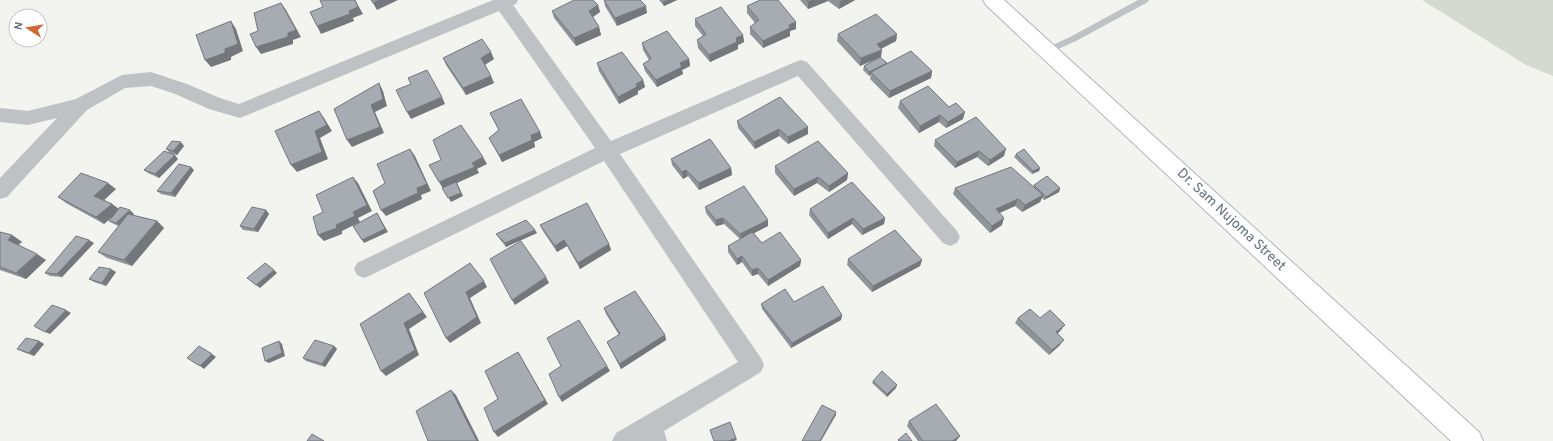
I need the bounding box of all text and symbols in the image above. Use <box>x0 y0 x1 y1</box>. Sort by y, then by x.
north arrow <box>8 8 48 48</box>
text: N <box>12 21 27 31</box>
street label: Dr. Sam Nujoma Street <box>1173 165 1289 275</box>

